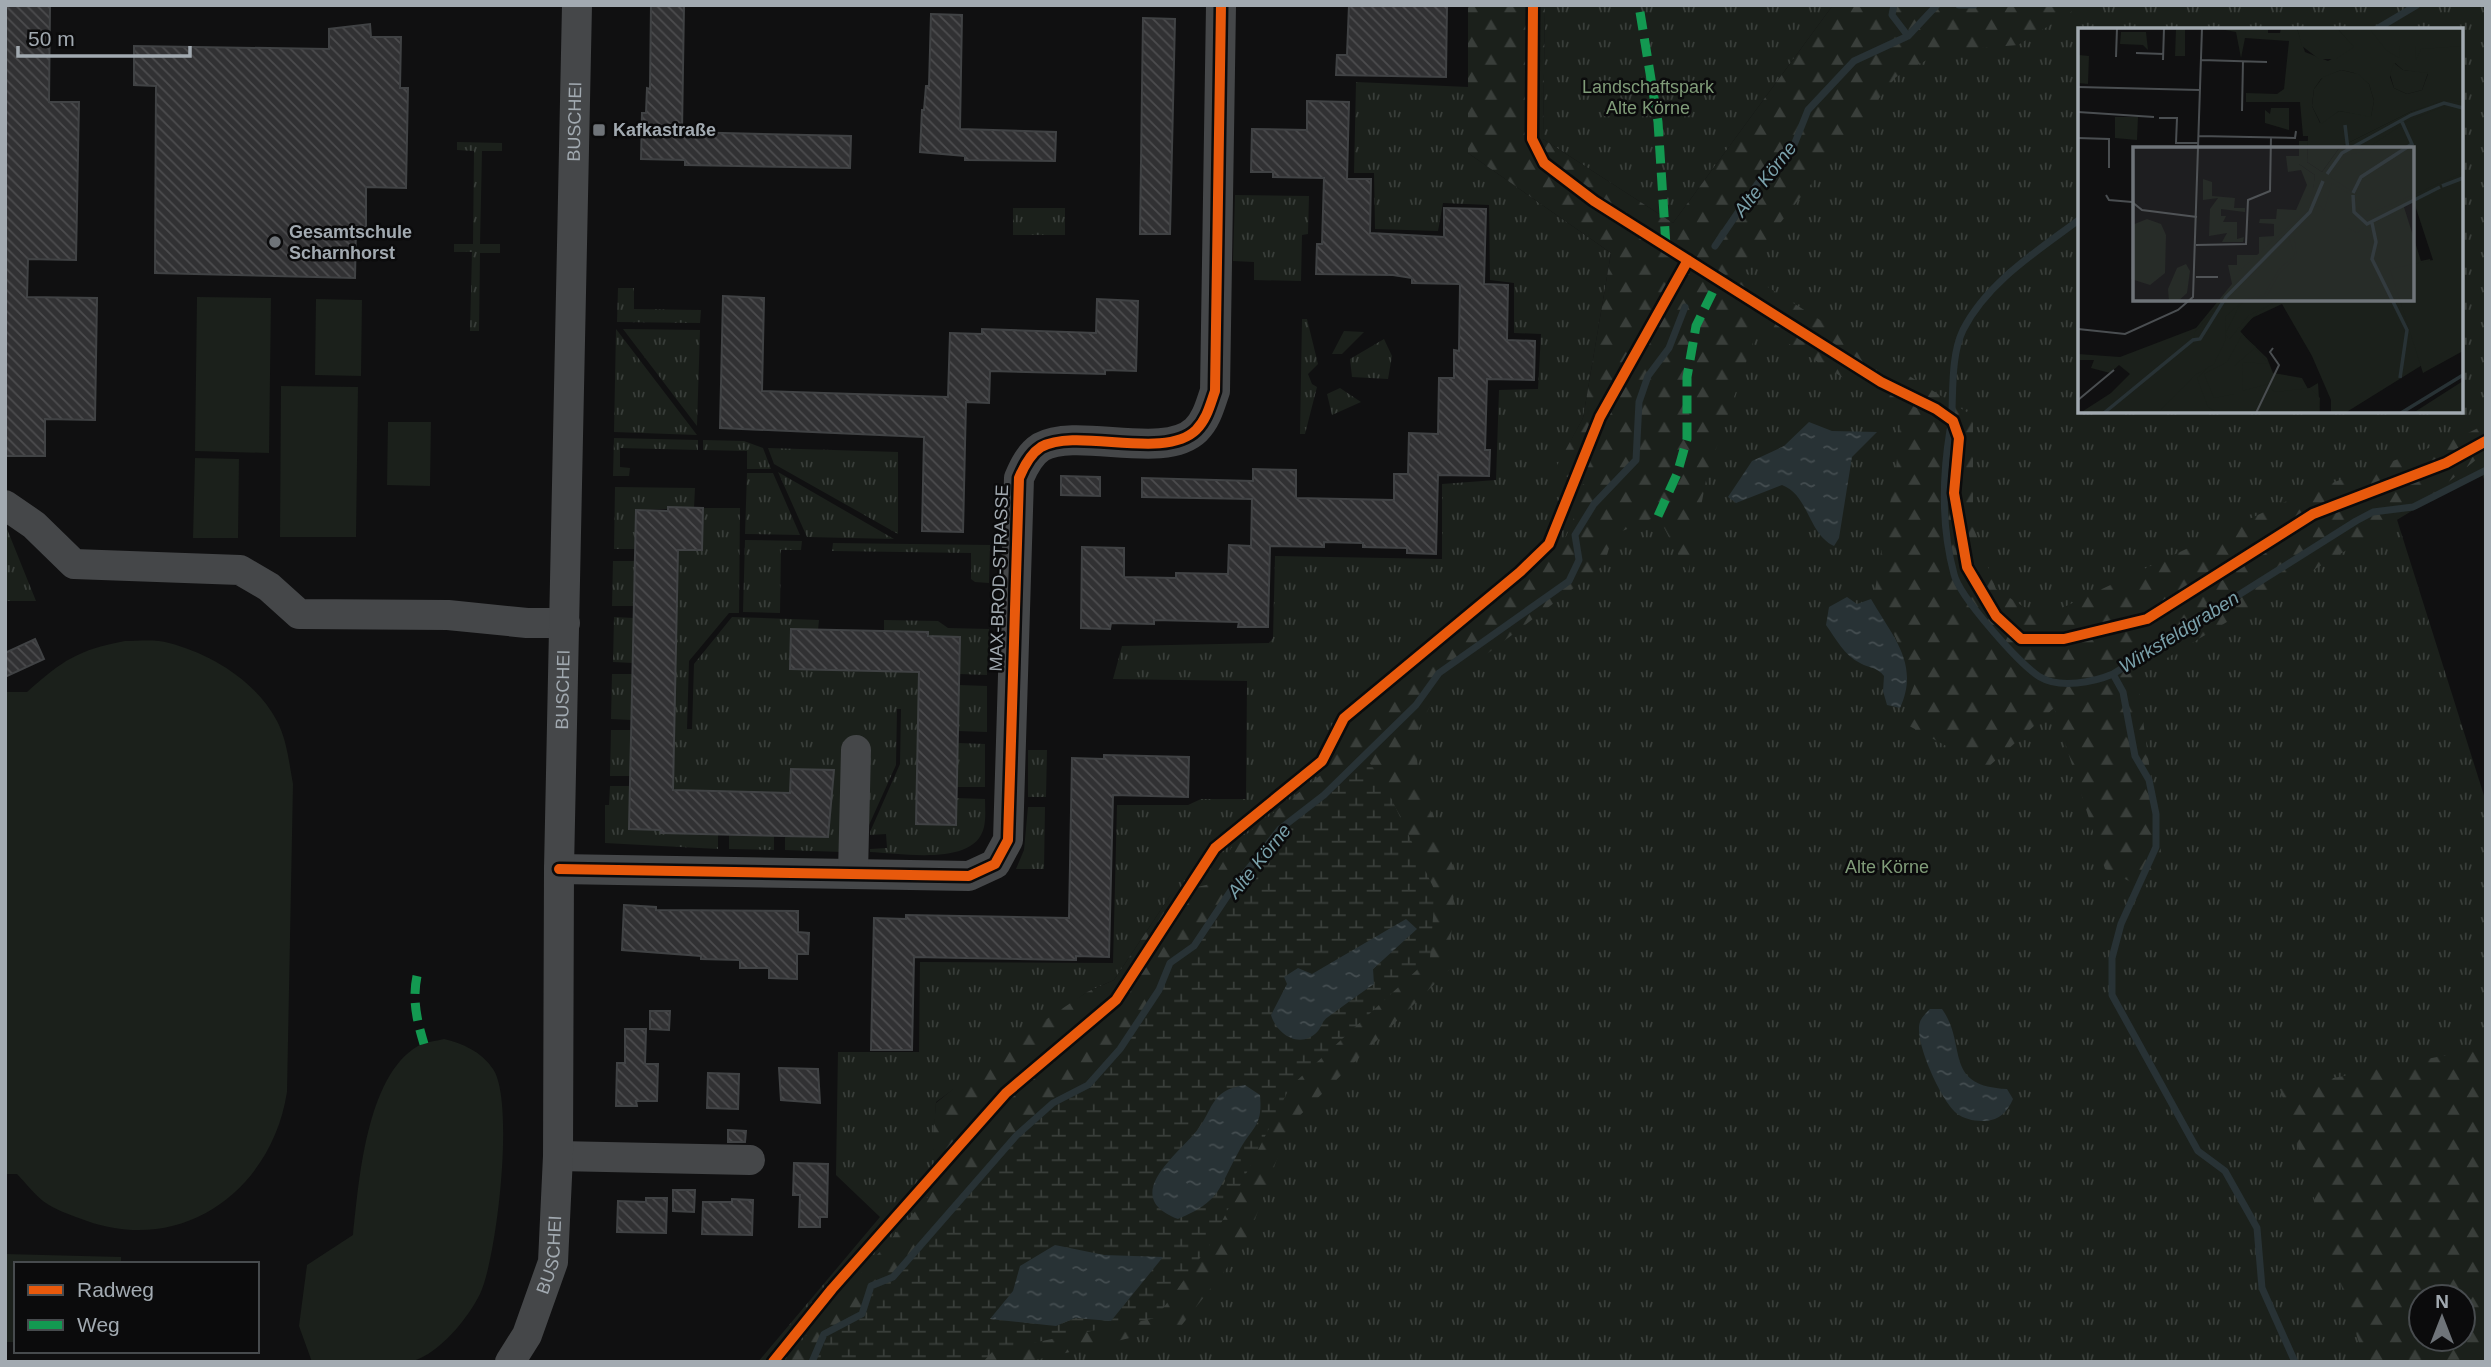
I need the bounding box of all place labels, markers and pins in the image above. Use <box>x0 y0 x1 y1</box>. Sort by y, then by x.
place label: Kafkastraße <box>613 120 716 140</box>
marker: Kafkastraße <box>591 122 607 138</box>
place label: Gesamtschule Scharnhorst <box>289 222 412 263</box>
marker: Gesamtschule Scharnhorst <box>267 234 283 250</box>

